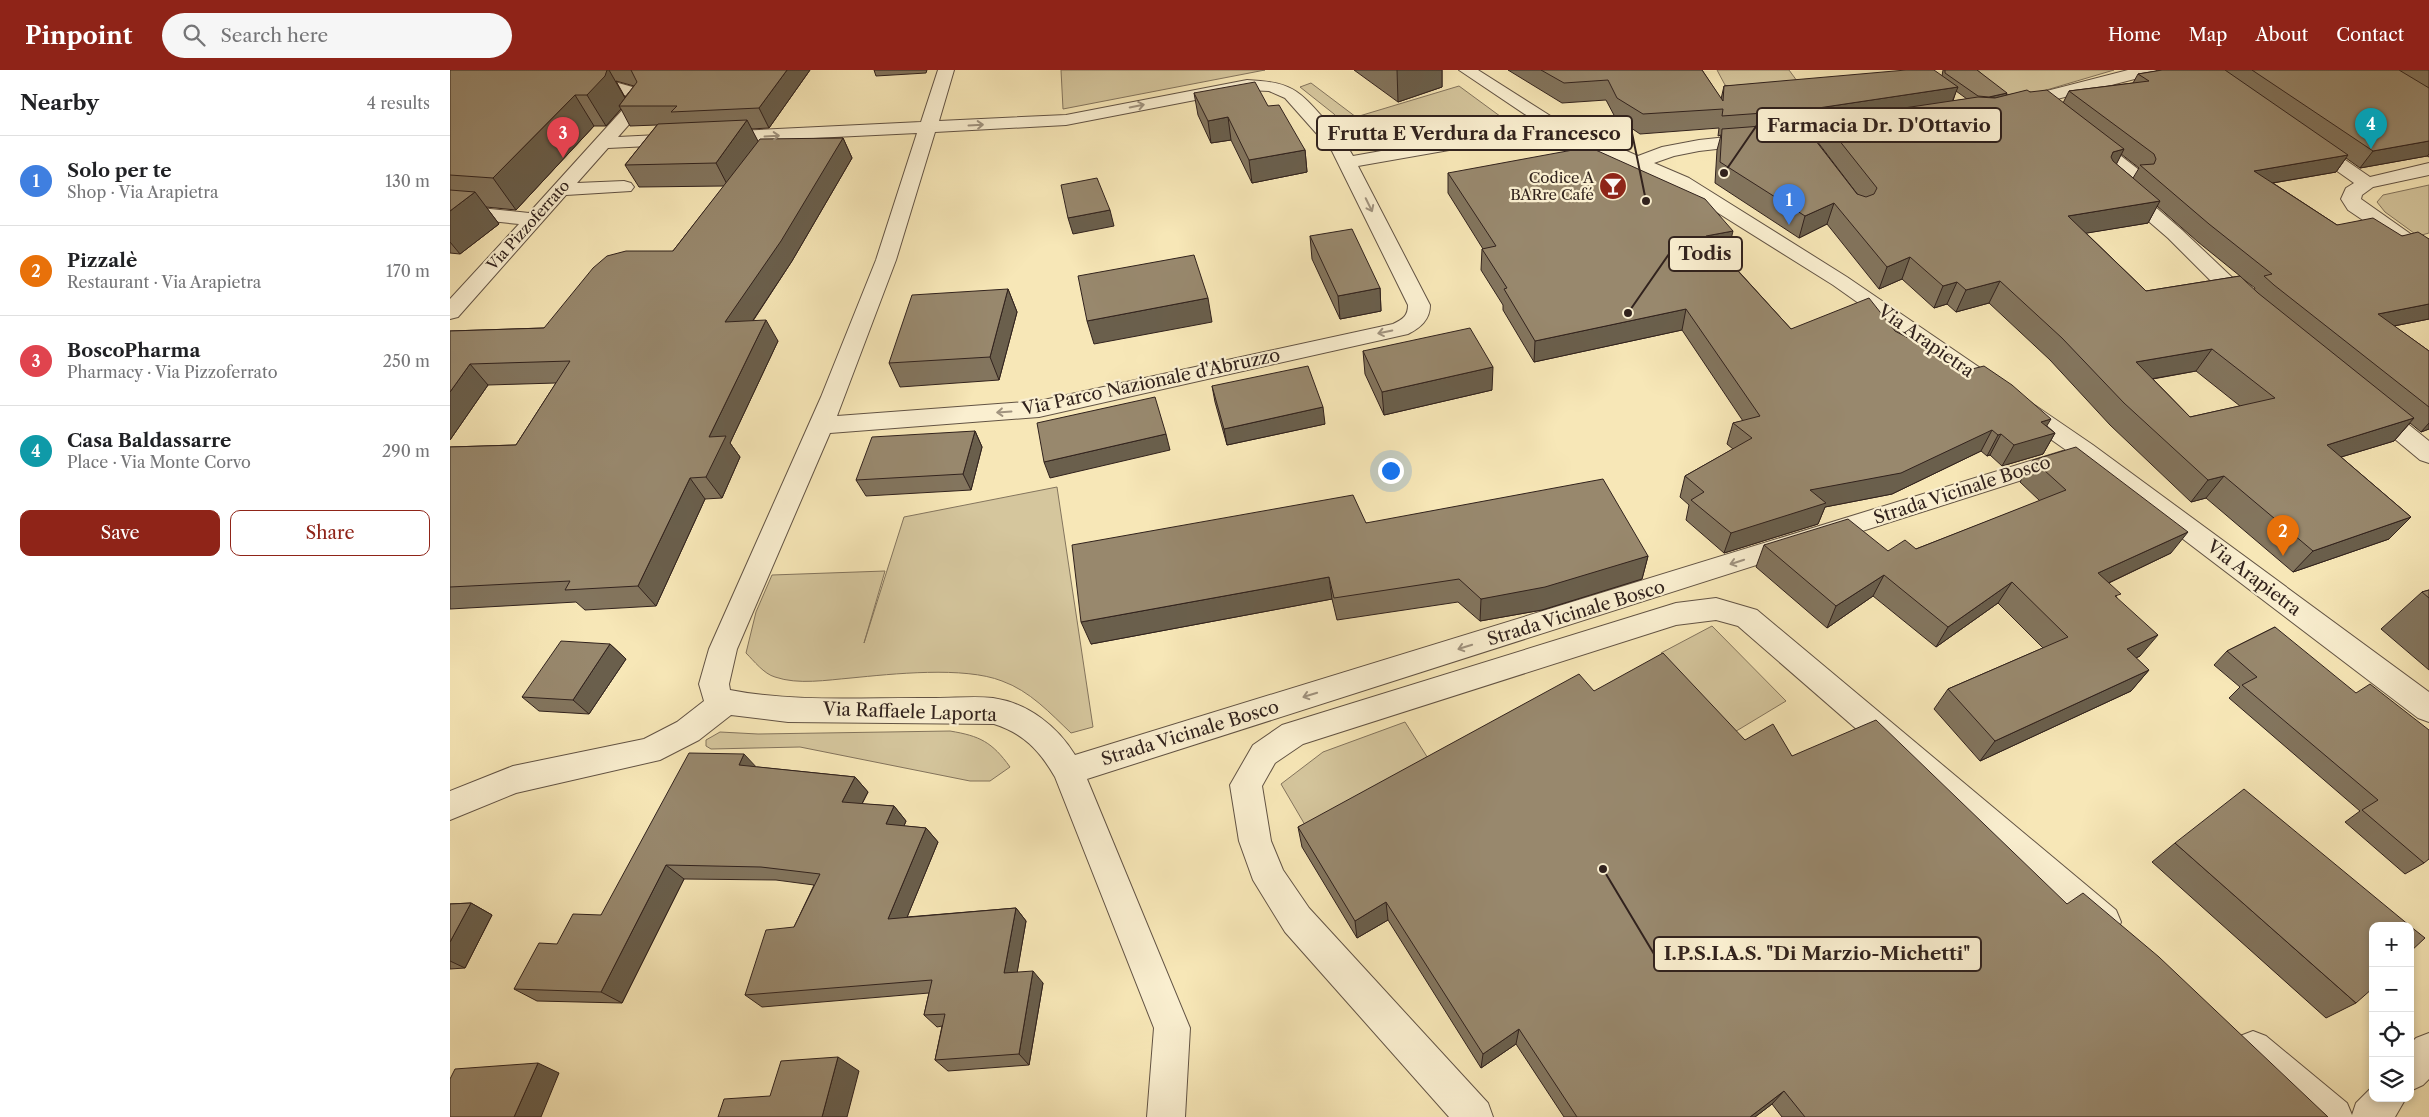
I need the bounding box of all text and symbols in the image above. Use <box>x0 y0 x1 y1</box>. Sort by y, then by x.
search box <box>162 13 512 58</box>
text: Pinpoint <box>25 21 132 50</box>
icon: search <box>180 21 208 49</box>
text: Search here <box>220 24 328 47</box>
text: Home <box>2108 24 2161 46</box>
text: Map <box>2189 24 2227 46</box>
text: About <box>2255 24 2308 46</box>
text: Contact <box>2336 24 2404 46</box>
text: Nearby <box>20 90 99 115</box>
text: 4 results <box>367 93 430 113</box>
one-way arrow <box>1128 101 1144 111</box>
callout: Farmacia Dr. D'Ottavio <box>1757 108 2001 142</box>
pin: 4 <box>2355 108 2387 149</box>
text: Farmacia Dr. D'Ottavio <box>1767 114 1991 137</box>
callout: Frutta E Verdura da Francesco <box>1317 116 1632 150</box>
pin: 3 <box>547 117 579 158</box>
one-way arrow <box>967 120 983 129</box>
text: Frutta E Verdura da Francesco <box>1327 122 1621 145</box>
one-way arrow <box>764 131 780 140</box>
text: Solo per te <box>67 159 172 182</box>
place label: Codice A BARre Café <box>1510 168 1595 204</box>
text: 1 <box>32 171 40 191</box>
text: 130 m <box>385 171 430 191</box>
bar icon: Codice A BARre Café <box>1598 171 1628 201</box>
street label: Via Pizzoferrato <box>482 176 573 275</box>
text: Shop · Via Arapietra <box>67 182 218 202</box>
pin: 1 <box>1773 184 1805 225</box>
one-way arrow <box>1364 198 1374 213</box>
callout: Todis <box>1669 237 1742 271</box>
text: Todis <box>1678 242 1732 265</box>
text: Pizzalè <box>67 249 137 272</box>
text: 2 <box>31 261 41 281</box>
text: 170 m <box>386 261 430 281</box>
text: Restaurant · Via Arapietra <box>67 272 261 292</box>
street label: Via Arapietra <box>1873 299 1979 382</box>
one-way arrow <box>1378 328 1394 337</box>
text: BoscoPharma <box>67 339 200 362</box>
street label: Via Parco Nazionale d'Abruzzo <box>1019 344 1282 420</box>
text: 3 <box>31 351 41 371</box>
text: 250 m <box>383 351 430 371</box>
text: Pharmacy · Via Pizzoferrato <box>67 362 278 382</box>
one-way arrow <box>996 407 1012 416</box>
text: Casa Baldassarre <box>67 429 231 452</box>
text: 4 <box>31 441 41 461</box>
text: 290 m <box>382 441 430 461</box>
street label: Strada Vicinale Bosco <box>1871 451 2053 529</box>
text: Place · Via Monte Corvo <box>67 452 251 472</box>
your location <box>1378 458 1404 484</box>
button: Save <box>20 510 220 556</box>
button: Share <box>230 510 430 556</box>
pin: 2 <box>2267 515 2299 556</box>
street label: Via Arapietra <box>2202 535 2306 621</box>
one-way arrow <box>1730 558 1746 568</box>
street label: Strada Vicinale Bosco <box>1484 575 1668 651</box>
one-way arrow <box>1458 643 1474 652</box>
one-way arrow <box>1302 691 1318 701</box>
street label: Strada Vicinale Bosco <box>1098 695 1282 771</box>
street label: Via Raffaele Laporta <box>822 698 998 726</box>
map controls <box>2369 922 2414 1102</box>
button: + <box>2369 922 2414 967</box>
callout: I.P.S.I.A.S. "Di Marzio-Michetti" <box>1654 937 1981 971</box>
text: I.P.S.I.A.S. "Di Marzio-Michetti" <box>1664 942 1970 965</box>
button: − <box>2369 967 2414 1012</box>
button: locate <box>2369 1012 2414 1057</box>
button: layers <box>2369 1057 2414 1102</box>

